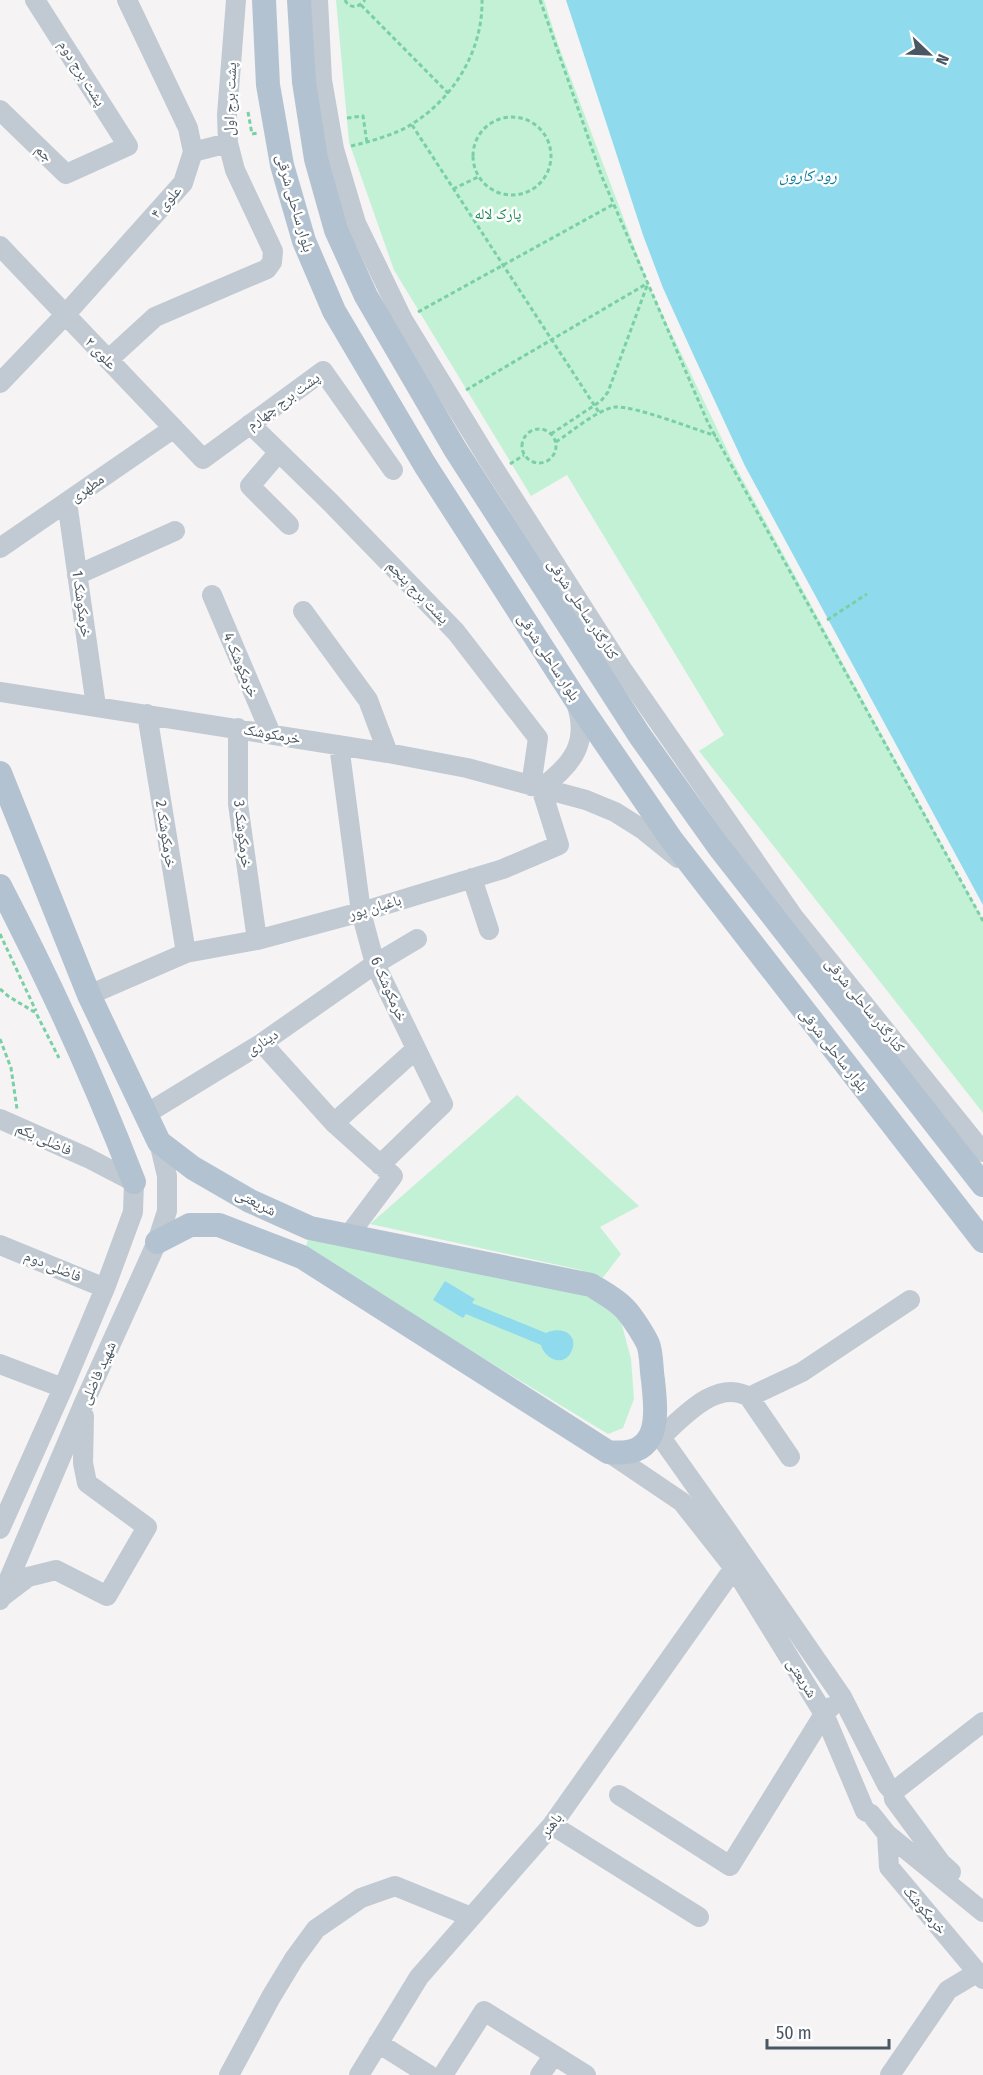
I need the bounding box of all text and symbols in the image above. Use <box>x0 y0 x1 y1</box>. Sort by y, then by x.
north arrow <box>899 24 959 84</box>
street label: پشت برج دوم <box>54 37 109 110</box>
text: N <box>932 52 953 68</box>
street label: پشت برج اول <box>220 62 241 136</box>
street label: جم <box>31 140 57 167</box>
street label: بلوار ساحلی شرقی <box>271 152 318 254</box>
water label: رود کارون <box>779 166 837 186</box>
street label: علوی ۴ <box>147 182 186 223</box>
park label: پارک لاله <box>475 205 521 223</box>
street label: علوی ۲ <box>81 333 121 374</box>
street label: پشت برج چهارم <box>243 368 324 434</box>
street label: مطهری <box>67 470 108 507</box>
street label: کنارگذر ساحلی شرقی <box>543 555 622 663</box>
street label: پشت برج پنجم <box>382 556 453 628</box>
street label: خرمکوشک 1 <box>68 569 96 639</box>
street label: بلوار ساحلی شرقی <box>513 610 584 705</box>
street label: خرمکوشک 4 <box>219 630 263 701</box>
street label: خرمکوشک <box>242 720 303 748</box>
street label: خرمکوشک 2 <box>152 799 180 869</box>
street label: خرمکوشک 3 <box>230 799 256 869</box>
street label: باغبان پور <box>346 891 404 924</box>
street label: خرمکوشک 6 <box>367 954 411 1025</box>
street label: کنارگذر ساحلی شرقی <box>821 954 909 1056</box>
street label: بلوار ساحلی شرقی <box>795 1005 872 1096</box>
street label: دیناری <box>243 1025 282 1060</box>
street label: فاضلی یکم <box>13 1119 75 1160</box>
street label: شریعتی <box>232 1184 279 1221</box>
street label: فاضلی دوم <box>21 1246 84 1287</box>
street label: شهید فاضلی <box>76 1338 121 1408</box>
street label: شریعتی <box>782 1655 821 1702</box>
street label: باهنر <box>535 1809 566 1842</box>
street label: خرمکوشک <box>900 1882 951 1938</box>
scale bar <box>767 2012 888 2050</box>
text: 50 m <box>776 2022 812 2044</box>

